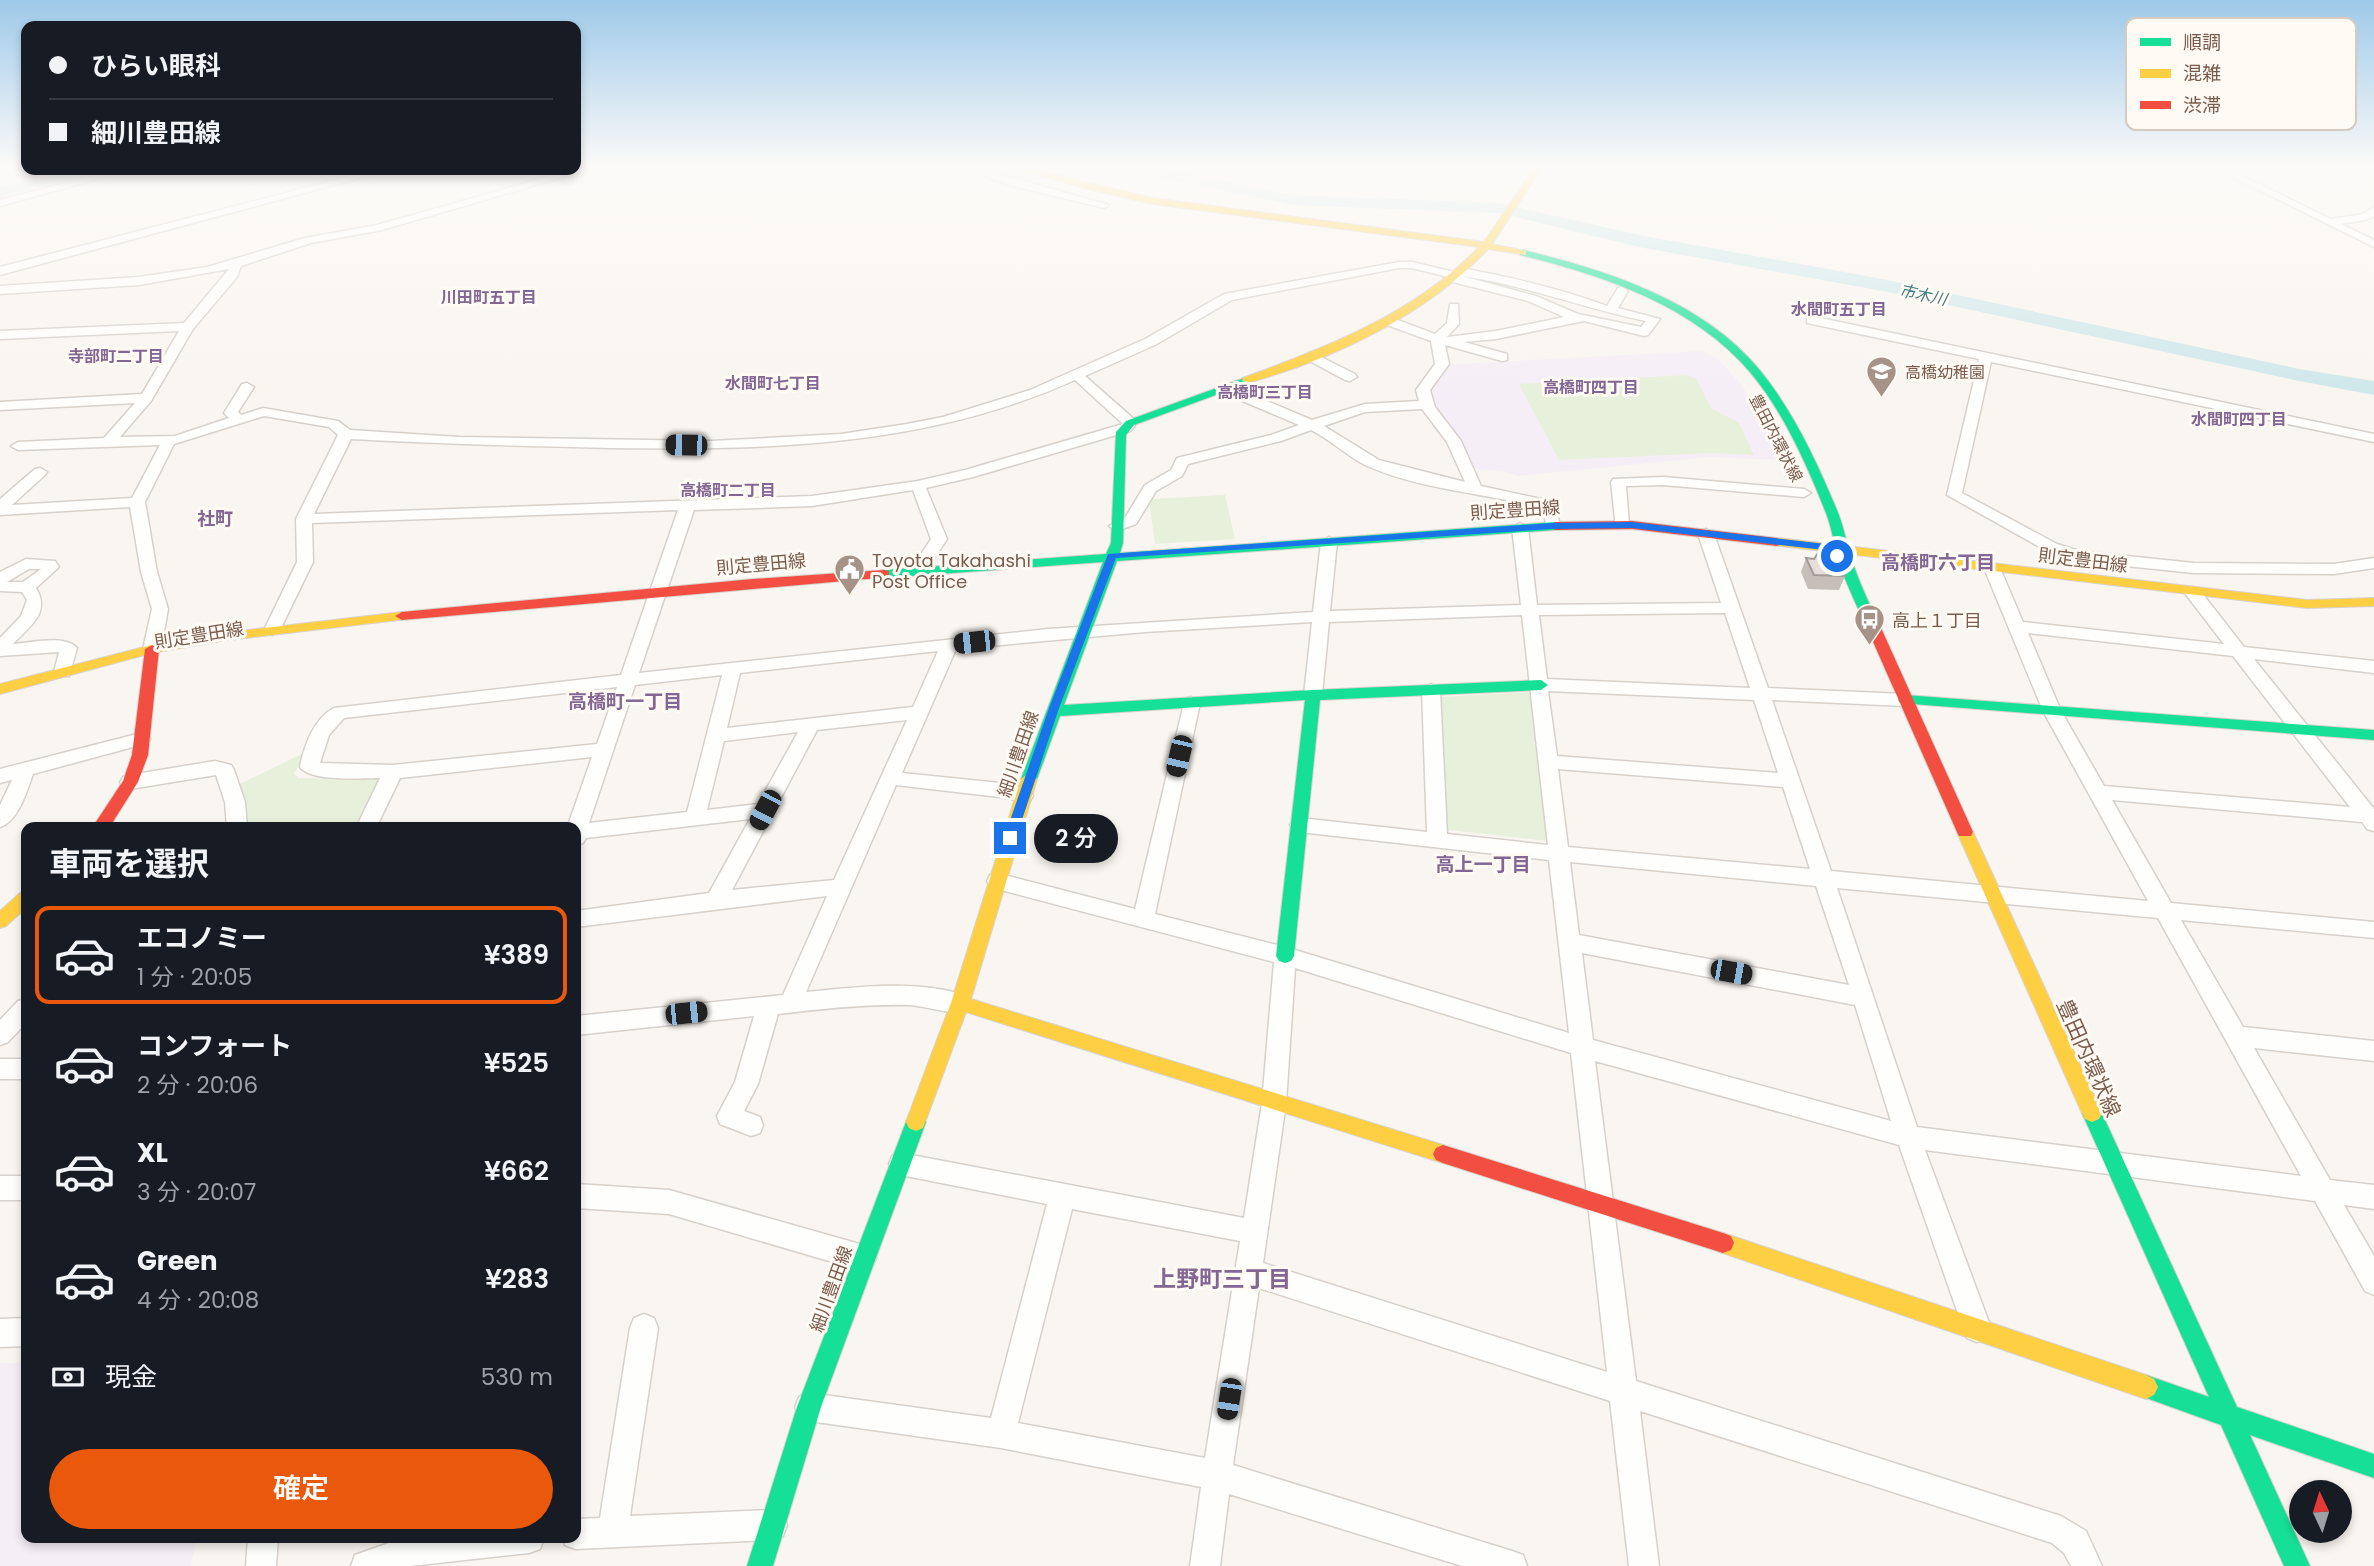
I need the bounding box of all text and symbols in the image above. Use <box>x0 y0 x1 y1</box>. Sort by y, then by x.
legend <box>2126 18 2356 130</box>
text: 順調 <box>2183 29 2221 56</box>
text: ひらい眼科 <box>91 48 221 84</box>
text: 混雑 <box>2183 60 2221 87</box>
text: 渋滞 <box>2183 92 2221 119</box>
text: 細川豊田線 <box>91 115 221 151</box>
water label: 市木川 <box>1897 279 1951 312</box>
district label: 川田町五丁目 <box>441 286 537 309</box>
district label: 水間町五丁目 <box>1791 298 1887 321</box>
district label: 寺部町二丁目 <box>68 345 164 368</box>
school or university icon: 高橋幼稚園 <box>1865 355 1899 399</box>
place label: 高橋幼稚園 <box>1905 361 1985 384</box>
district label: 水間町七丁目 <box>725 372 821 395</box>
district label: 高橋町四丁目 <box>1543 376 1639 399</box>
district label: 高橋町三丁目 <box>1217 381 1313 404</box>
street label: 豊田内環状線 <box>1744 390 1808 486</box>
district label: 水間町四丁目 <box>2191 408 2287 431</box>
car <box>665 434 708 456</box>
district label: 高橋町二丁目 <box>680 479 776 502</box>
street label: 則定豊田線 <box>1469 494 1561 526</box>
district label: 社町 <box>197 506 233 531</box>
route start <box>1821 540 1853 572</box>
street label: 則定豊田線 <box>2037 542 2129 578</box>
street label: 則定豊田線 <box>715 548 807 580</box>
place label: Toyota Takahashi Post Office <box>872 548 1031 594</box>
district label: 高橋町六丁目 <box>1881 549 1995 576</box>
public building icon: Toyota Takahashi Post Office <box>832 553 866 597</box>
bus stop icon: 高上１丁目 <box>1852 603 1886 647</box>
place label: 高上１丁目 <box>1892 608 1982 633</box>
street label: 則定豊田線 <box>153 616 245 654</box>
car <box>953 629 996 655</box>
district label: 高橋町一丁目 <box>568 688 682 715</box>
street label: 細川豊田線 <box>992 707 1044 801</box>
car <box>1165 733 1194 779</box>
car <box>746 787 785 833</box>
callout: 2 分 <box>1034 814 1118 862</box>
route end <box>994 822 1026 854</box>
text: 2 分 <box>1055 822 1097 854</box>
text: 車両を選択 <box>49 841 209 886</box>
district label: 高上一丁目 <box>1435 851 1531 878</box>
text: エコノミー <box>137 920 267 956</box>
icon: car <box>53 924 116 987</box>
text: ¥389 <box>484 937 549 973</box>
car <box>1709 958 1754 986</box>
text: 1 分 · 20:05 <box>137 961 252 993</box>
street label: 豊田内環状線 <box>2050 995 2128 1121</box>
car <box>665 1000 708 1026</box>
text: コンフォート <box>137 1028 292 1064</box>
icon: car <box>53 1032 116 1095</box>
text: ¥525 <box>484 1045 549 1081</box>
text: 2 分 · 20:06 <box>137 1069 258 1101</box>
text: XL <box>137 1135 168 1171</box>
icon: car <box>53 1140 116 1203</box>
text: ¥662 <box>484 1153 549 1189</box>
text: 3 分 · 20:07 <box>137 1176 256 1208</box>
street label: 細川豊田線 <box>804 1242 858 1336</box>
text: Green <box>137 1243 218 1279</box>
icon: car <box>53 1248 116 1311</box>
text: ¥283 <box>485 1261 549 1297</box>
district label: 上野町三丁目 <box>1153 1263 1291 1295</box>
text: 4 分 · 20:08 <box>137 1284 259 1316</box>
icon: cash <box>49 1358 87 1396</box>
text: 現金 <box>105 1359 157 1395</box>
text: 530 m <box>481 1361 553 1393</box>
car <box>1216 1377 1243 1421</box>
button: 確定 <box>49 1449 553 1529</box>
north arrow <box>2289 1480 2352 1544</box>
map controls <box>2289 1480 2352 1543</box>

